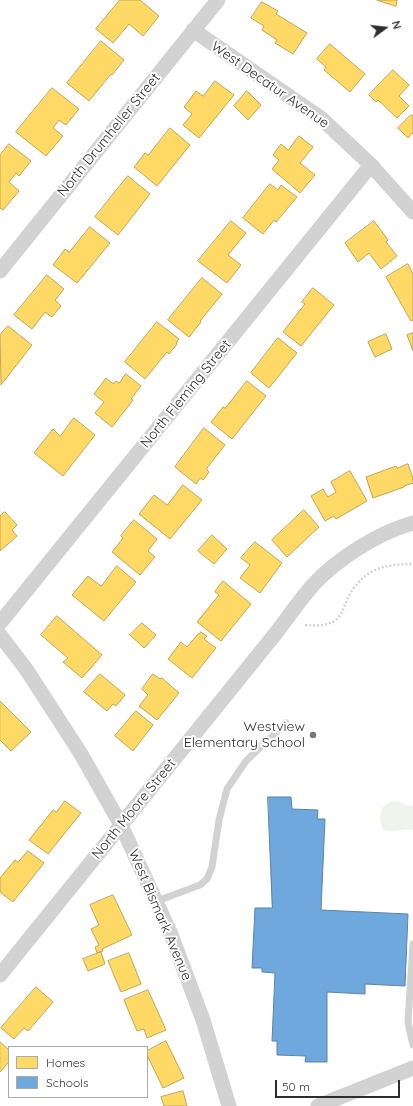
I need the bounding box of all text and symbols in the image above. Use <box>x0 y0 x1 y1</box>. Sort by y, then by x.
north arrow <box>365 8 405 48</box>
text: N <box>389 19 404 31</box>
street label: West Decatur Avenue <box>208 38 332 132</box>
street label: North Drumheller Street <box>54 70 164 200</box>
street label: North Fleming Street <box>137 337 235 451</box>
place label: Westview Elementary School <box>184 719 305 752</box>
marker: Westview Elementary School <box>308 730 318 740</box>
street label: North Moore Street <box>88 755 180 863</box>
street label: West Bismark Avenue <box>125 847 195 983</box>
legend <box>8 1046 148 1098</box>
text: Homes <box>46 1055 85 1070</box>
scale bar <box>277 1072 402 1098</box>
text: Schools <box>46 1075 89 1090</box>
text: 50 m <box>282 1079 310 1094</box>

